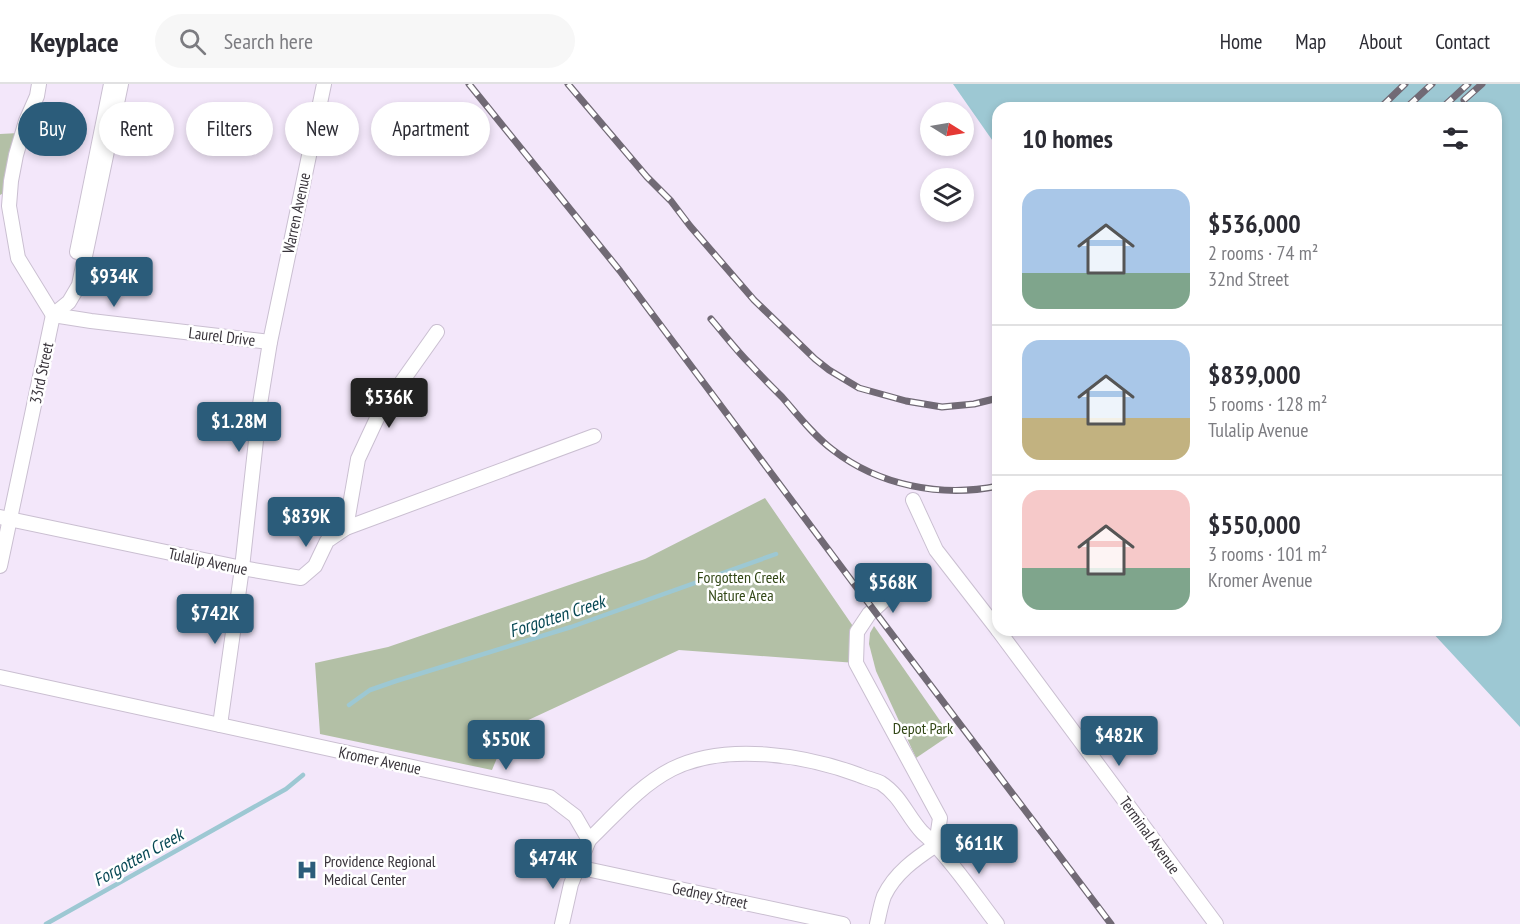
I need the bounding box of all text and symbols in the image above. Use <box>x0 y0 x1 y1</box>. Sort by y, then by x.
search box <box>155 14 575 68</box>
text: Keyplace <box>30 23 119 60</box>
icon: search <box>176 25 209 58</box>
text: Search here <box>224 27 313 55</box>
text: Home <box>1220 28 1262 55</box>
text: Map <box>1295 28 1326 55</box>
text: About <box>1359 28 1402 55</box>
text: Contact <box>1435 28 1490 55</box>
chip: Buy <box>18 102 87 156</box>
chip: Rent <box>99 102 174 156</box>
chip: Filters <box>186 102 273 156</box>
chip: New <box>285 102 359 156</box>
chip: Apartment <box>371 102 490 156</box>
north arrow <box>920 102 974 156</box>
map controls <box>920 102 974 222</box>
text: 10 homes <box>1022 122 1113 155</box>
icon: filters <box>1439 122 1472 155</box>
button: layers <box>920 168 974 222</box>
street label: Warren Avenue <box>278 171 314 255</box>
text: $536,000 <box>1208 207 1301 240</box>
icon: home <box>1070 213 1142 285</box>
text: 2 rooms · 74 m² <box>1208 240 1318 266</box>
pin: $934K <box>72 257 156 308</box>
text: $934K <box>90 263 138 289</box>
text: 32nd Street <box>1208 266 1289 292</box>
street label: Laurel Drive <box>188 322 256 350</box>
street label: 33rd Street <box>25 340 57 406</box>
text: $839,000 <box>1208 358 1301 391</box>
icon: home <box>1070 364 1142 436</box>
pin: $536K <box>347 378 431 429</box>
text: $536K <box>365 384 413 410</box>
text: 5 rooms · 128 m² <box>1208 391 1327 417</box>
pin: $1.28M <box>190 402 288 453</box>
text: $1.28M <box>211 408 267 434</box>
text: Tulalip Avenue <box>1208 417 1309 443</box>
pin: $839K <box>264 497 348 548</box>
text: $839K <box>282 503 330 529</box>
text: $550,000 <box>1208 508 1301 541</box>
icon: home <box>1070 514 1142 586</box>
text: 3 rooms · 101 m² <box>1208 541 1327 567</box>
street label: Tulalip Avenue <box>167 543 249 579</box>
pin: $568K <box>851 563 935 614</box>
park label: Forgotten Creek Nature Area <box>697 567 786 605</box>
text: Kromer Avenue <box>1208 567 1313 593</box>
text: $568K <box>869 569 917 595</box>
water label: Forgotten Creek <box>506 589 610 642</box>
pin: $742K <box>173 594 257 645</box>
text: $742K <box>191 600 239 626</box>
pin: $482K <box>1077 716 1161 767</box>
park label: Depot Park <box>893 718 954 738</box>
pin: $550K <box>464 720 548 771</box>
text: $482K <box>1095 722 1143 748</box>
text: $550K <box>482 726 530 752</box>
street label: Kromer Avenue <box>337 742 423 778</box>
street label: Terminal Avenue <box>1115 792 1185 878</box>
water label: Forgotten Creek <box>89 822 189 891</box>
pin: $611K <box>937 824 1021 875</box>
text: $611K <box>955 830 1003 856</box>
pin: $474K <box>511 839 595 890</box>
text: $474K <box>529 845 577 871</box>
place label: Providence Regional Medical Center <box>324 851 436 889</box>
hospital icon: Providence Regional Medical Center <box>295 858 319 882</box>
street label: Gedney Street <box>670 877 750 913</box>

